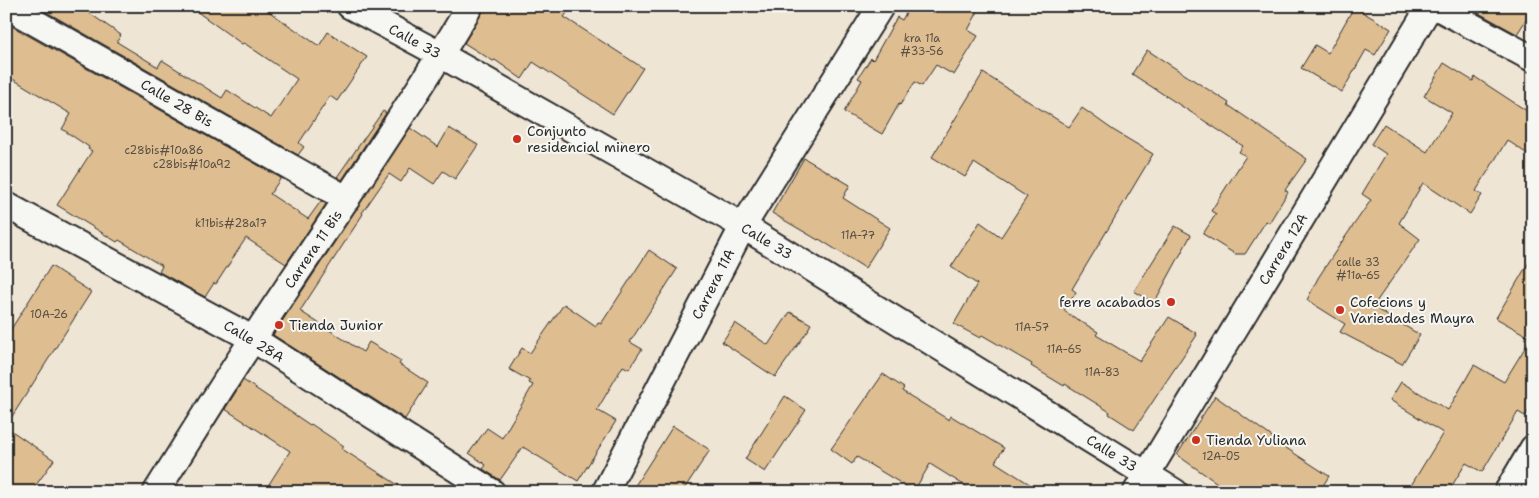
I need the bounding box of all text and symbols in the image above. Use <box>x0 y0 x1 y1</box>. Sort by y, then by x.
street label: Calle 33 <box>386 20 444 62</box>
house number: kra 11a #33-56 <box>900 31 944 59</box>
street label: Calle 28 Bis <box>137 75 217 131</box>
place label: Conjunto residencial minero <box>527 122 650 156</box>
marker: Conjunto residencial minero <box>511 133 523 145</box>
house number: c28bis#10a86 <box>125 143 203 158</box>
house number: c28bis#10a92 <box>153 157 231 172</box>
street label: Carrera 11 Bis <box>280 206 346 292</box>
street label: Carrera 12A <box>1255 210 1311 288</box>
house number: k11bis#28a17 <box>195 216 267 231</box>
street label: Calle 33 <box>738 219 796 263</box>
house number: 11A-77 <box>841 228 876 243</box>
street label: Carrera 11A <box>688 246 738 322</box>
house number: calle 33 #11a-65 <box>1336 255 1380 283</box>
place label: ferre acabados <box>1059 293 1161 311</box>
place label: Cofecions y Variedades Mayra <box>1350 293 1474 327</box>
marker: ferre acabados <box>1165 296 1177 308</box>
marker: Cofecions y Variedades Mayra <box>1334 304 1346 316</box>
house number: 10A-26 <box>30 307 68 322</box>
street label: Calle 28A <box>220 316 288 366</box>
place label: Tienda Junior <box>289 316 384 334</box>
marker: Tienda Junior <box>273 319 285 331</box>
house number: 11A-57 <box>1015 320 1049 335</box>
house number: 11A-65 <box>1047 342 1082 357</box>
house number: 11A-83 <box>1084 365 1120 380</box>
street label: Calle 33 <box>1083 430 1141 476</box>
place label: Tienda Yuliana <box>1206 431 1307 449</box>
marker: Tienda Yuliana <box>1190 434 1202 446</box>
house number: 12A-05 <box>1202 449 1240 464</box>

